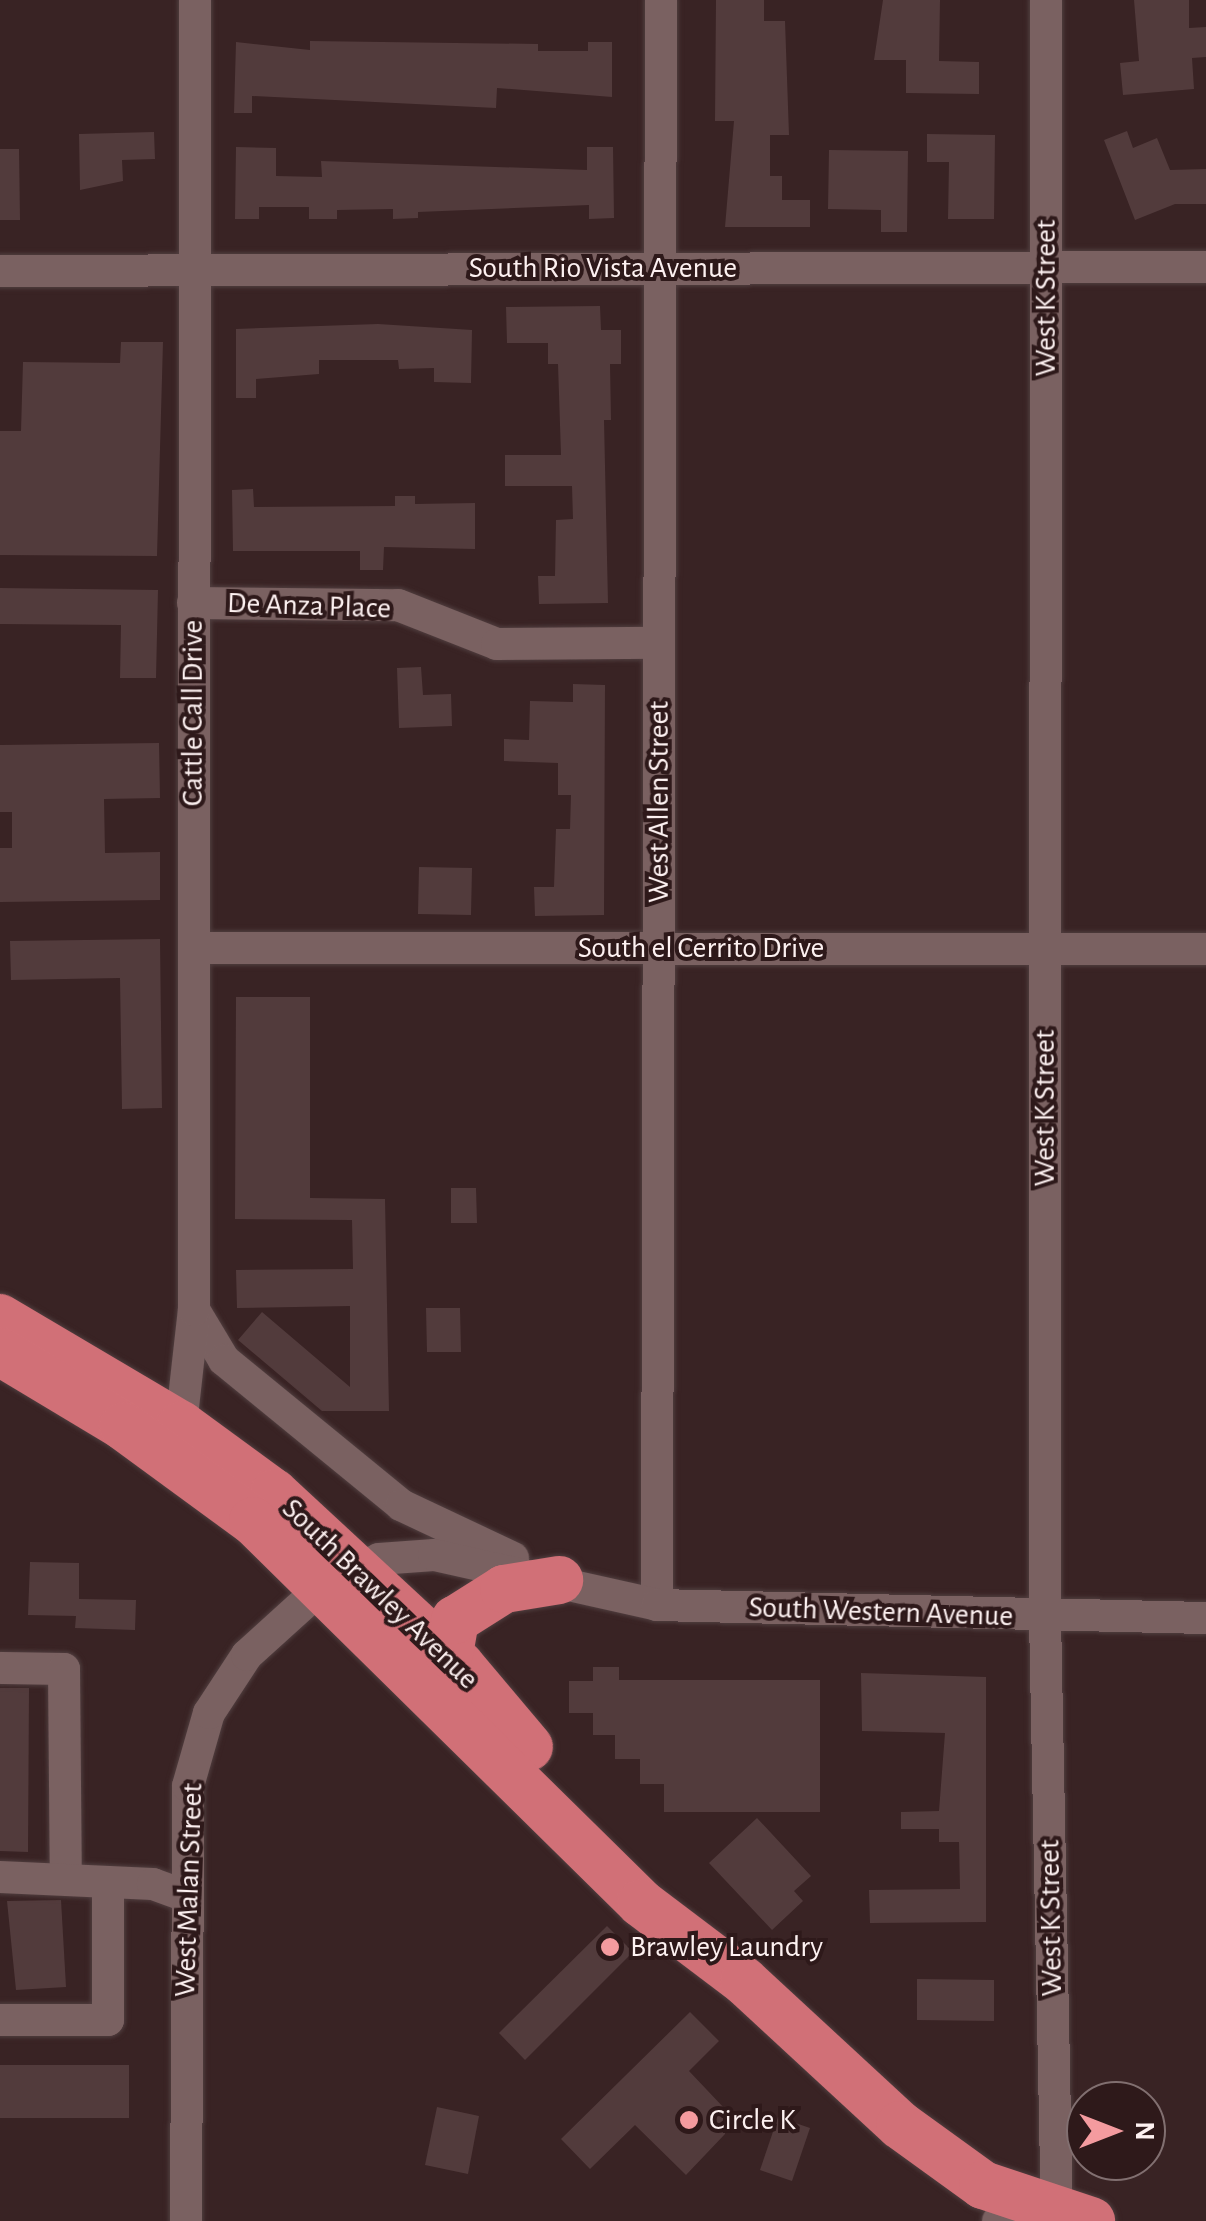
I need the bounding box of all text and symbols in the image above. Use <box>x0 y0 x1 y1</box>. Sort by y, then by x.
street label: West K Street <box>1028 220 1064 376</box>
street label: South Rio Vista Avenue <box>469 250 737 286</box>
street label: De Anza Place <box>226 585 392 627</box>
street label: Cattle Call Drive <box>175 620 211 806</box>
street label: West Allen Street <box>641 701 677 903</box>
street label: South el Cerrito Drive <box>578 930 824 966</box>
street label: West K Street <box>1027 1030 1063 1186</box>
street label: South Brawley Avenue <box>274 1491 486 1697</box>
street label: South Western Avenue <box>748 1589 1014 1635</box>
street label: West Malan Street <box>167 1782 211 1998</box>
street label: West K Street <box>1032 1839 1070 1997</box>
place label: Brawley Laundry <box>630 1929 823 1965</box>
marker: Brawley Laundry <box>599 1936 621 1958</box>
north arrow <box>1066 2081 1166 2181</box>
place label: Circle K <box>709 2102 796 2138</box>
marker: Circle K <box>678 2109 700 2131</box>
text: N <box>1130 2121 1158 2141</box>

